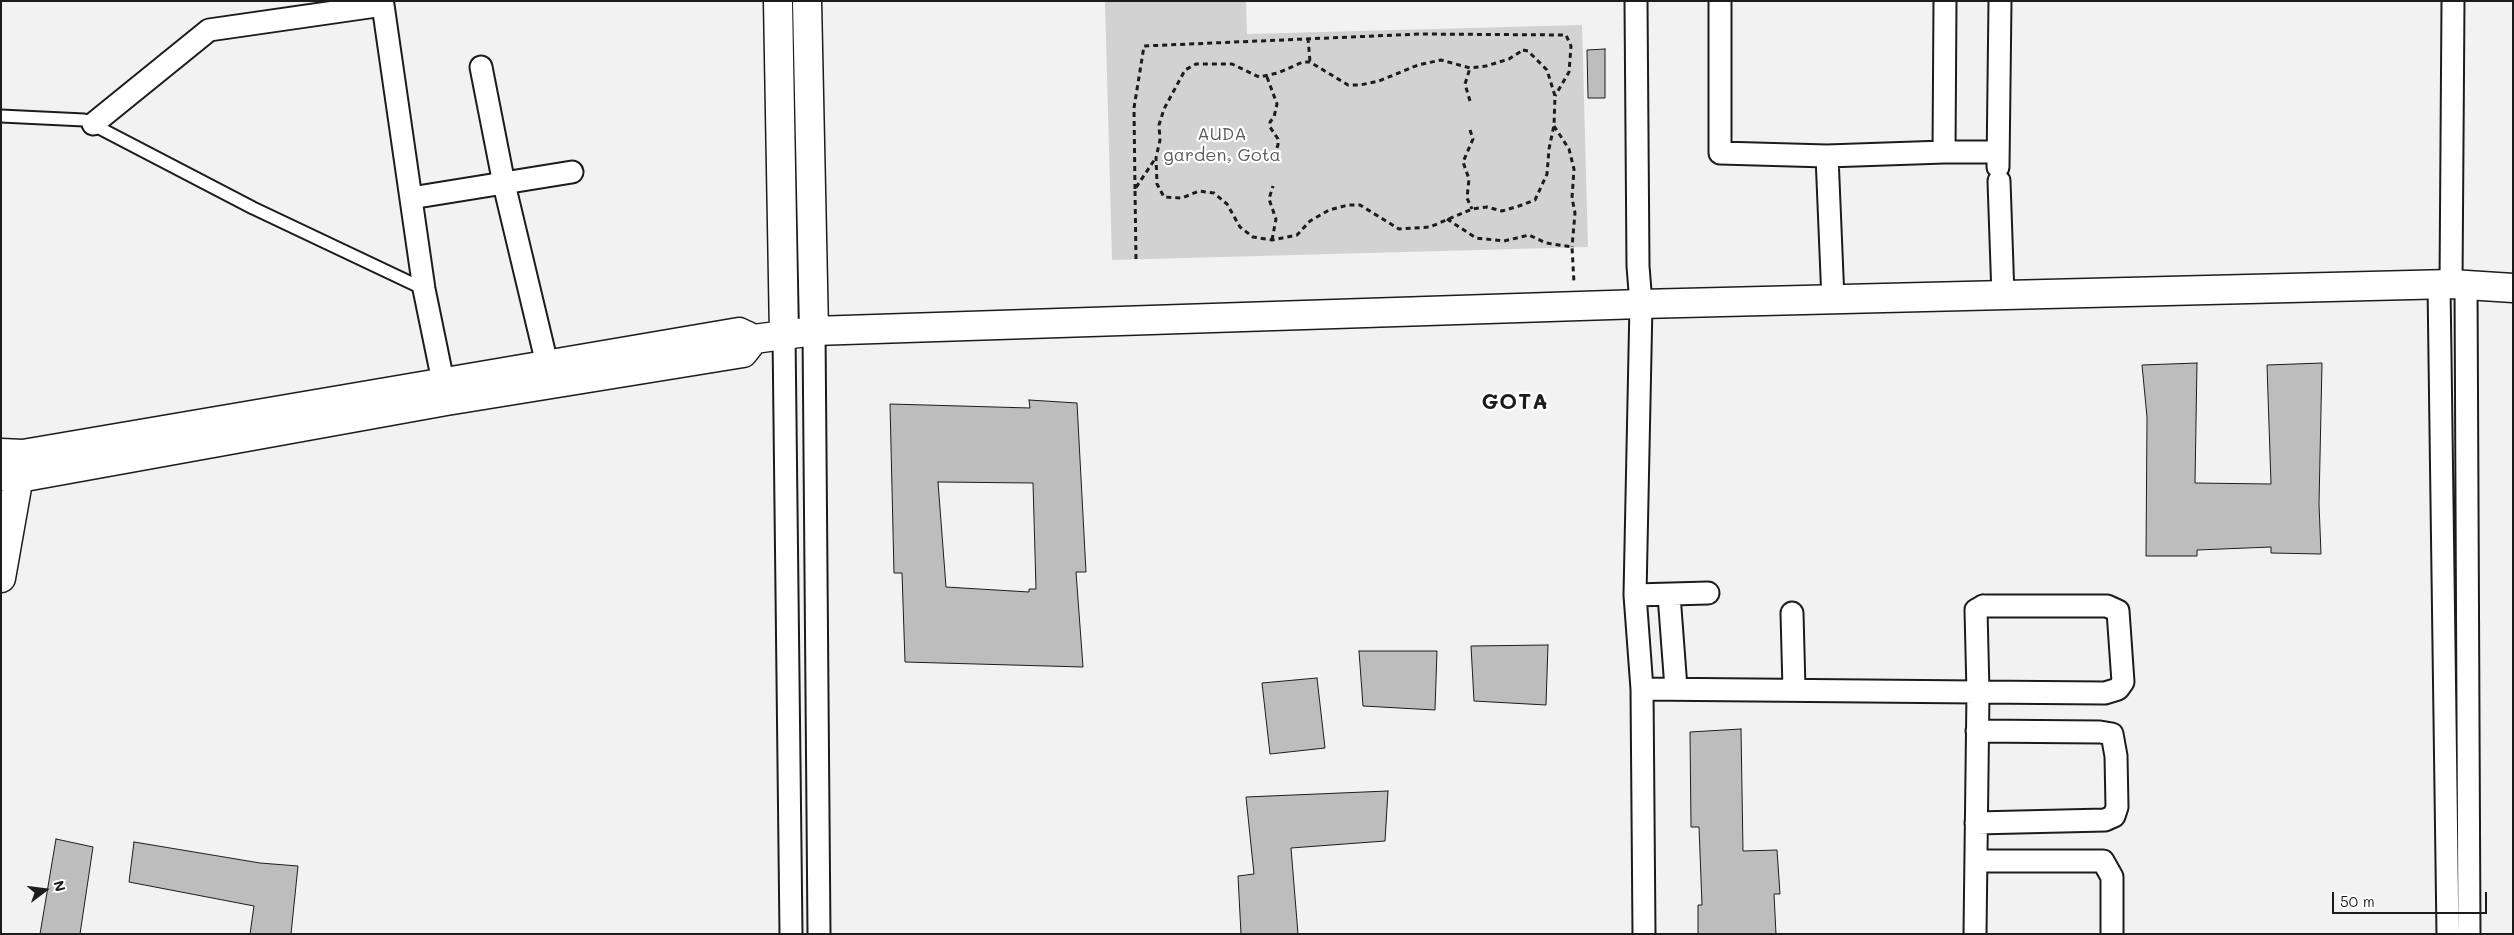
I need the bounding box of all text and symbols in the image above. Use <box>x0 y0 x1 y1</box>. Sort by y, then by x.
park label: AUDA garden, Gota <box>1163 123 1281 166</box>
district label: GOTA <box>1481 389 1549 415</box>
north arrow <box>20 865 70 915</box>
text: N <box>49 878 71 894</box>
scale bar <box>2334 882 2489 914</box>
text: 50 m <box>2340 891 2375 911</box>

